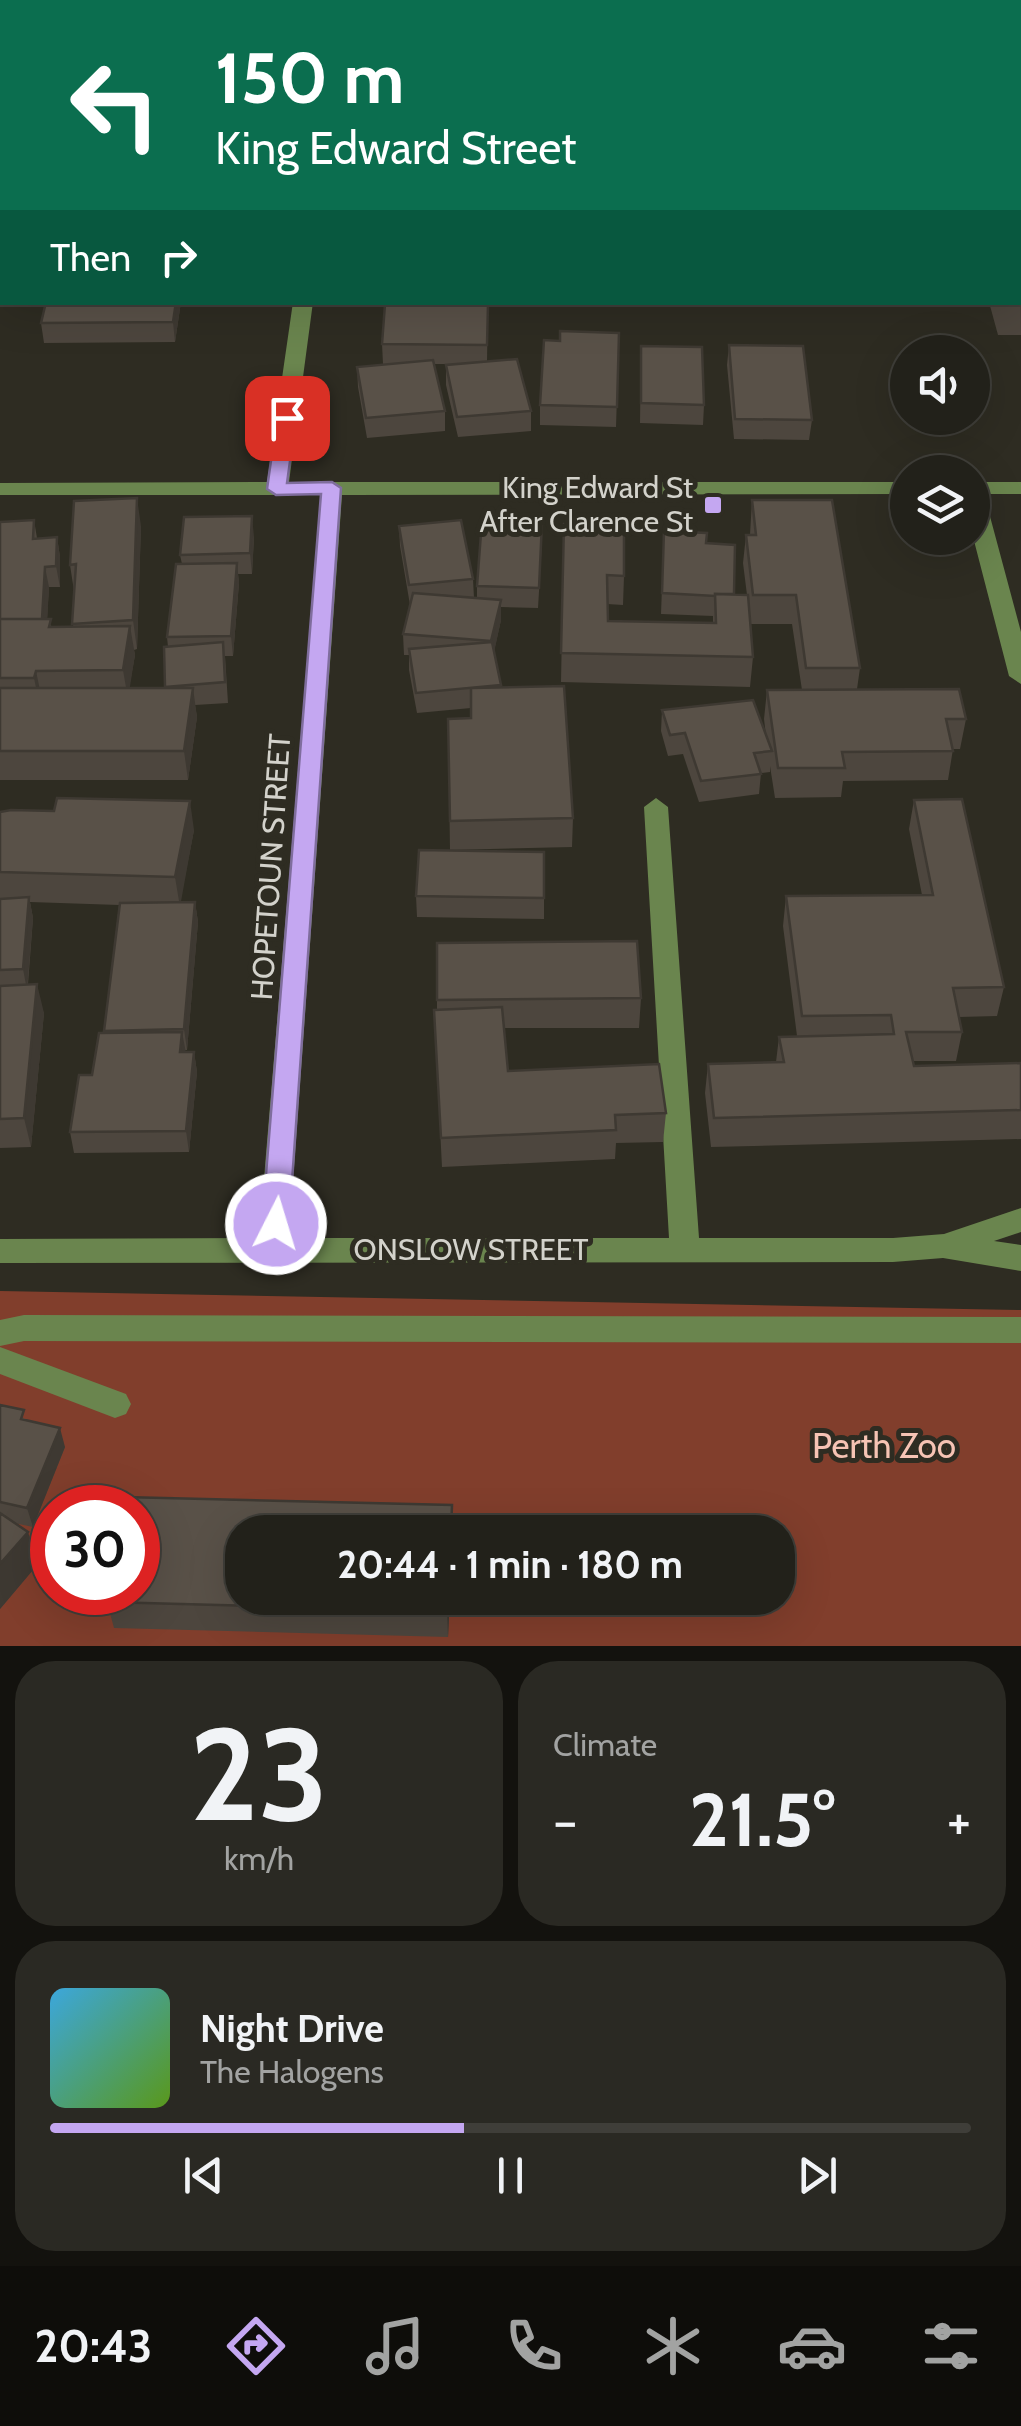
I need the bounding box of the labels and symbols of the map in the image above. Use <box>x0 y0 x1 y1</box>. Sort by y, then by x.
pin <box>245 376 330 461</box>
place label: King Edward St After Clarence St <box>480 469 693 540</box>
marker: King Edward St After Clarence St <box>702 494 724 516</box>
street label: HOPETOUN STREET <box>243 733 298 1001</box>
position arrow <box>224 1172 328 1276</box>
street label: ONSLOW STREET <box>354 1231 588 1268</box>
park label: Perth Zoo <box>812 1424 956 1467</box>
speed limit sign: 30 <box>30 1485 160 1615</box>

